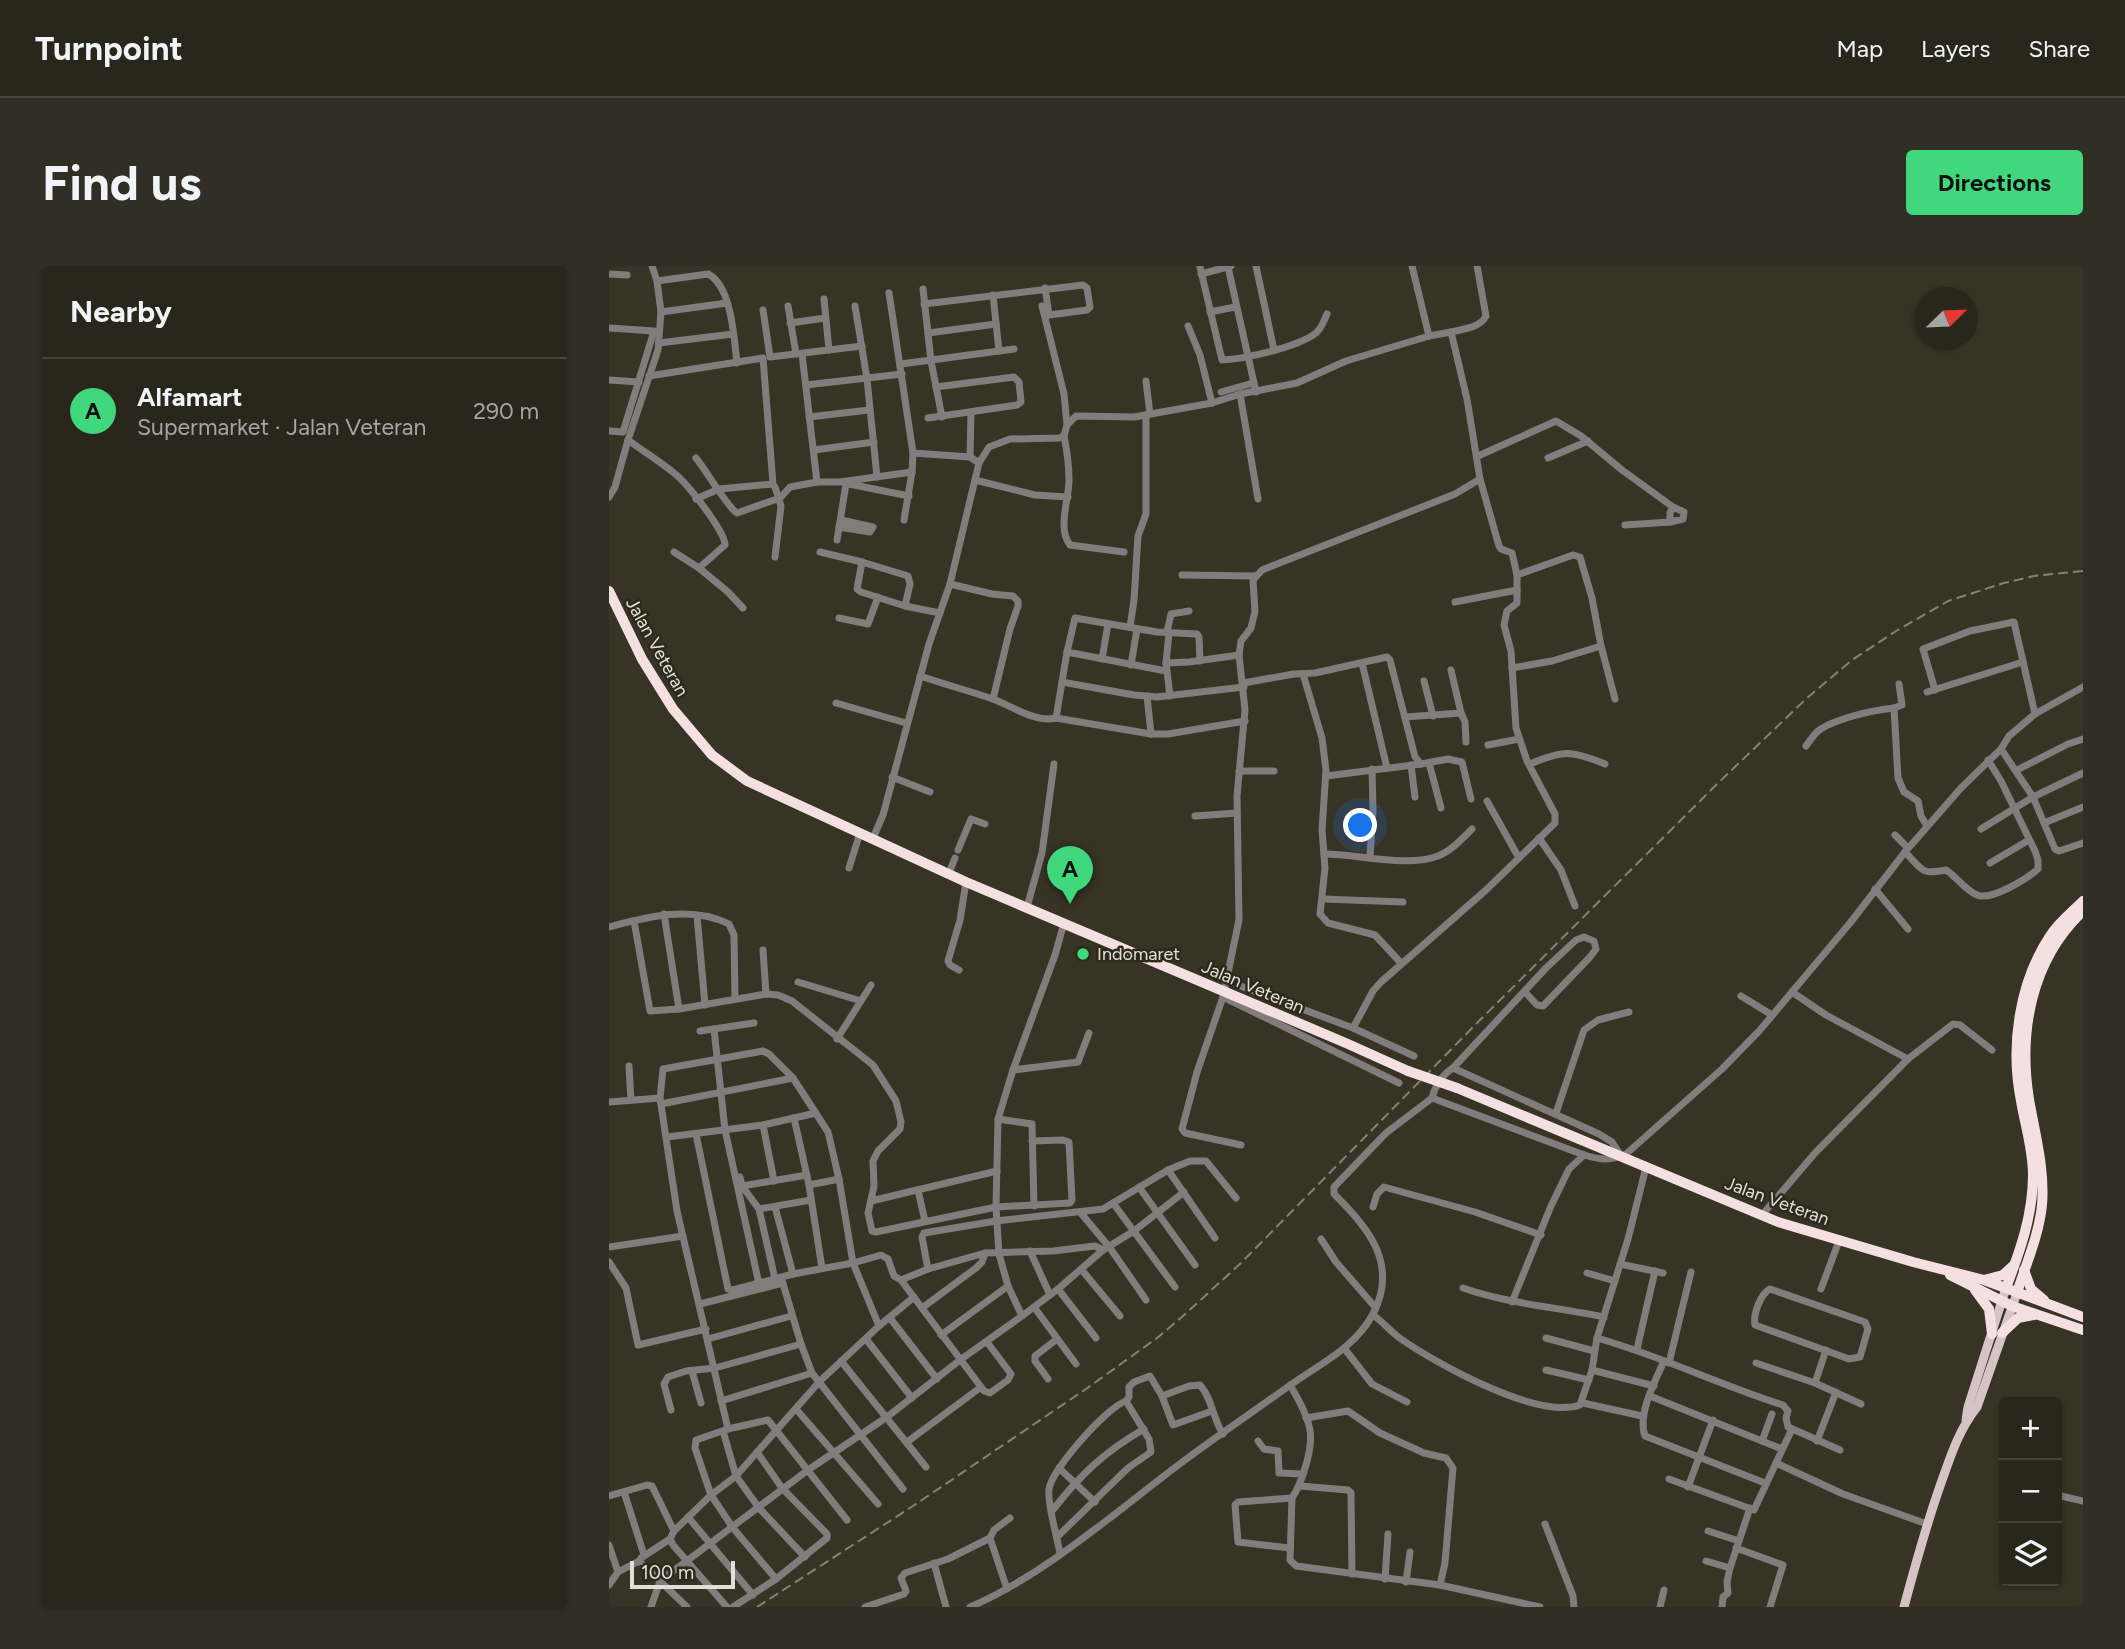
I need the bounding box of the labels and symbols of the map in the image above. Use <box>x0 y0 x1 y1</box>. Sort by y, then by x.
north arrow <box>1915 287 1978 350</box>
street label: Jalan Veteran <box>621 594 693 700</box>
your location <box>1343 808 1377 842</box>
pin: A <box>1047 846 1093 904</box>
place label: Indomaret <box>1097 943 1180 965</box>
marker: Indomaret <box>1075 946 1091 962</box>
street label: Jalan Veteran <box>1198 955 1308 1019</box>
street label: Jalan Veteran <box>1722 1172 1832 1230</box>
scale bar <box>630 1558 735 1590</box>

